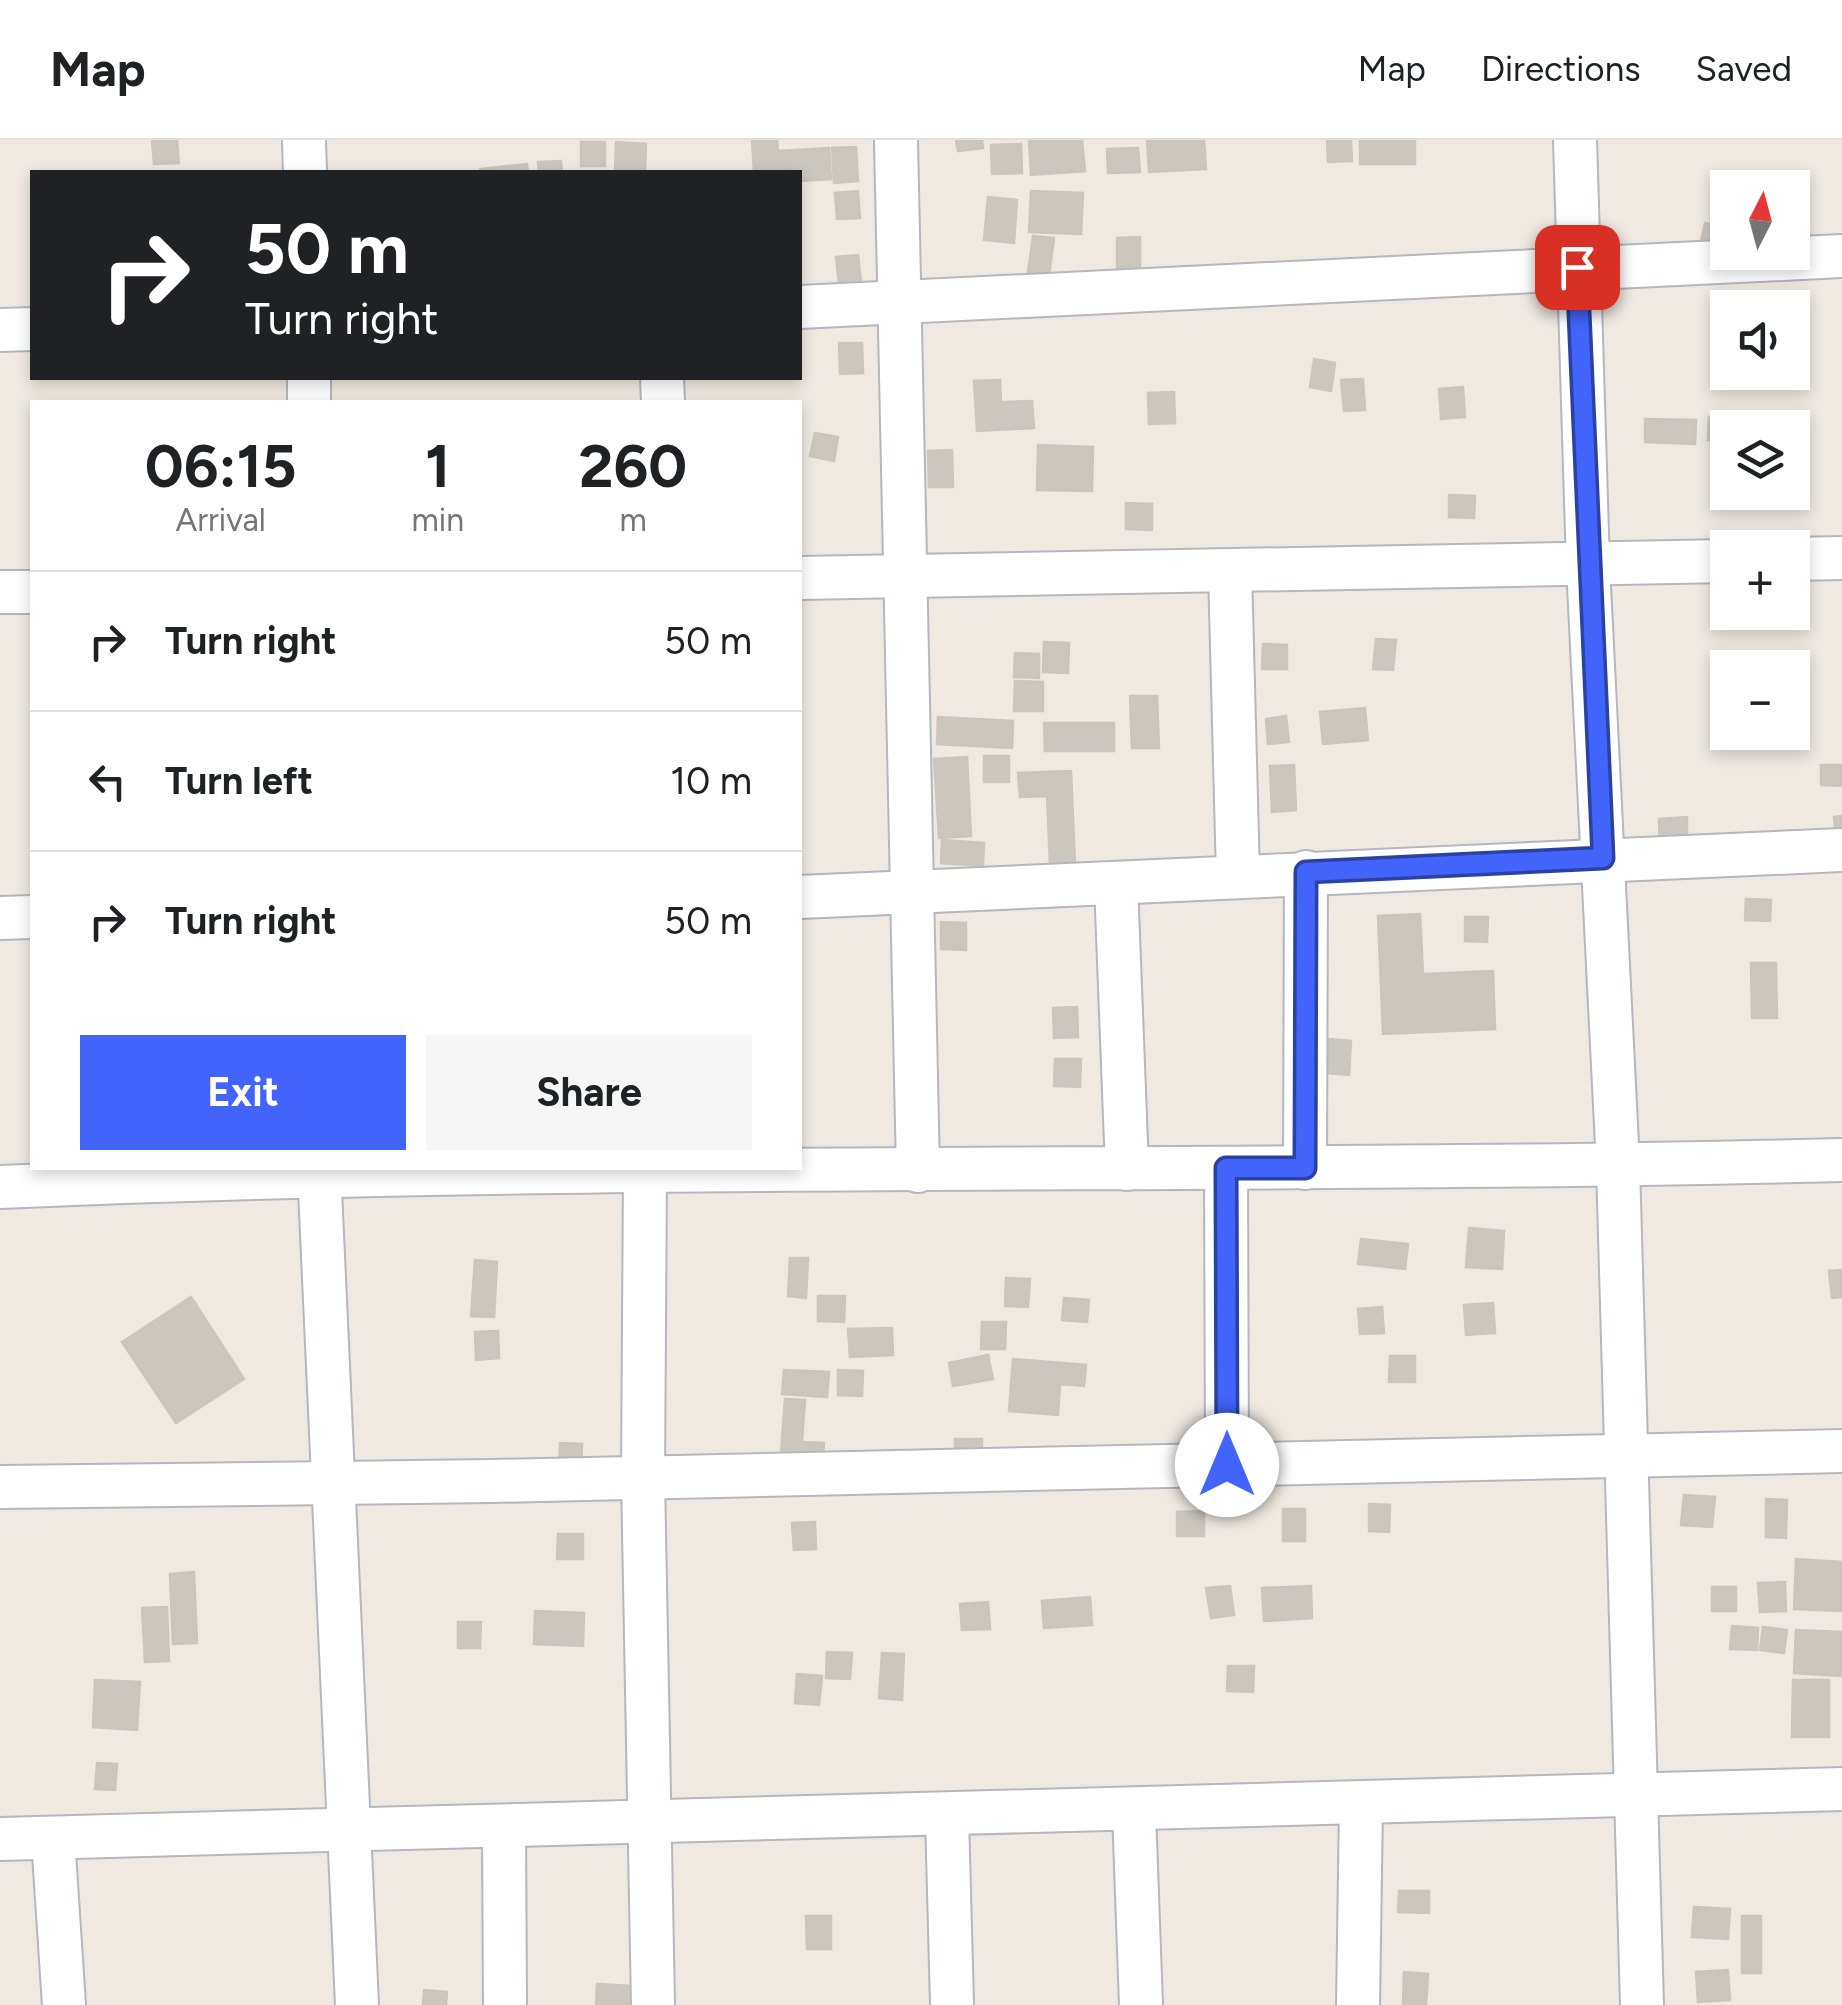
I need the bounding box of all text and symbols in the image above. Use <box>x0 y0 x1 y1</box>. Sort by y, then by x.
text: Map <box>50 40 146 98</box>
text: Map <box>1358 48 1426 90</box>
text: Directions <box>1481 48 1641 90</box>
text: Saved <box>1696 48 1792 90</box>
north arrow <box>1710 170 1810 270</box>
map controls <box>1710 170 1810 750</box>
text: 50 m <box>245 206 409 291</box>
icon: right <box>80 210 210 340</box>
pin <box>1535 225 1620 310</box>
icon: arrive <box>1550 240 1605 295</box>
button: sound <box>1710 290 1810 390</box>
text: Turn right <box>245 291 438 345</box>
button: layers <box>1710 410 1810 510</box>
text: 06:15 <box>145 430 297 502</box>
text: 1 <box>425 430 450 502</box>
text: 260 <box>579 430 687 502</box>
text: Arrival <box>176 501 266 539</box>
text: min <box>411 501 464 539</box>
text: m <box>619 501 647 539</box>
button: + <box>1710 530 1810 630</box>
icon: right <box>80 614 135 669</box>
text: Turn right <box>165 618 337 664</box>
text: 50 m <box>664 618 752 664</box>
button: − <box>1710 650 1810 750</box>
icon: left <box>80 754 135 809</box>
text: Turn left <box>165 758 313 804</box>
text: 10 m <box>670 758 752 804</box>
icon: right <box>80 894 135 949</box>
text: Turn right <box>165 898 337 944</box>
text: 50 m <box>664 898 752 944</box>
button: Exit <box>80 1035 406 1150</box>
button: Share <box>426 1035 752 1150</box>
position arrow <box>1175 1413 1279 1517</box>

